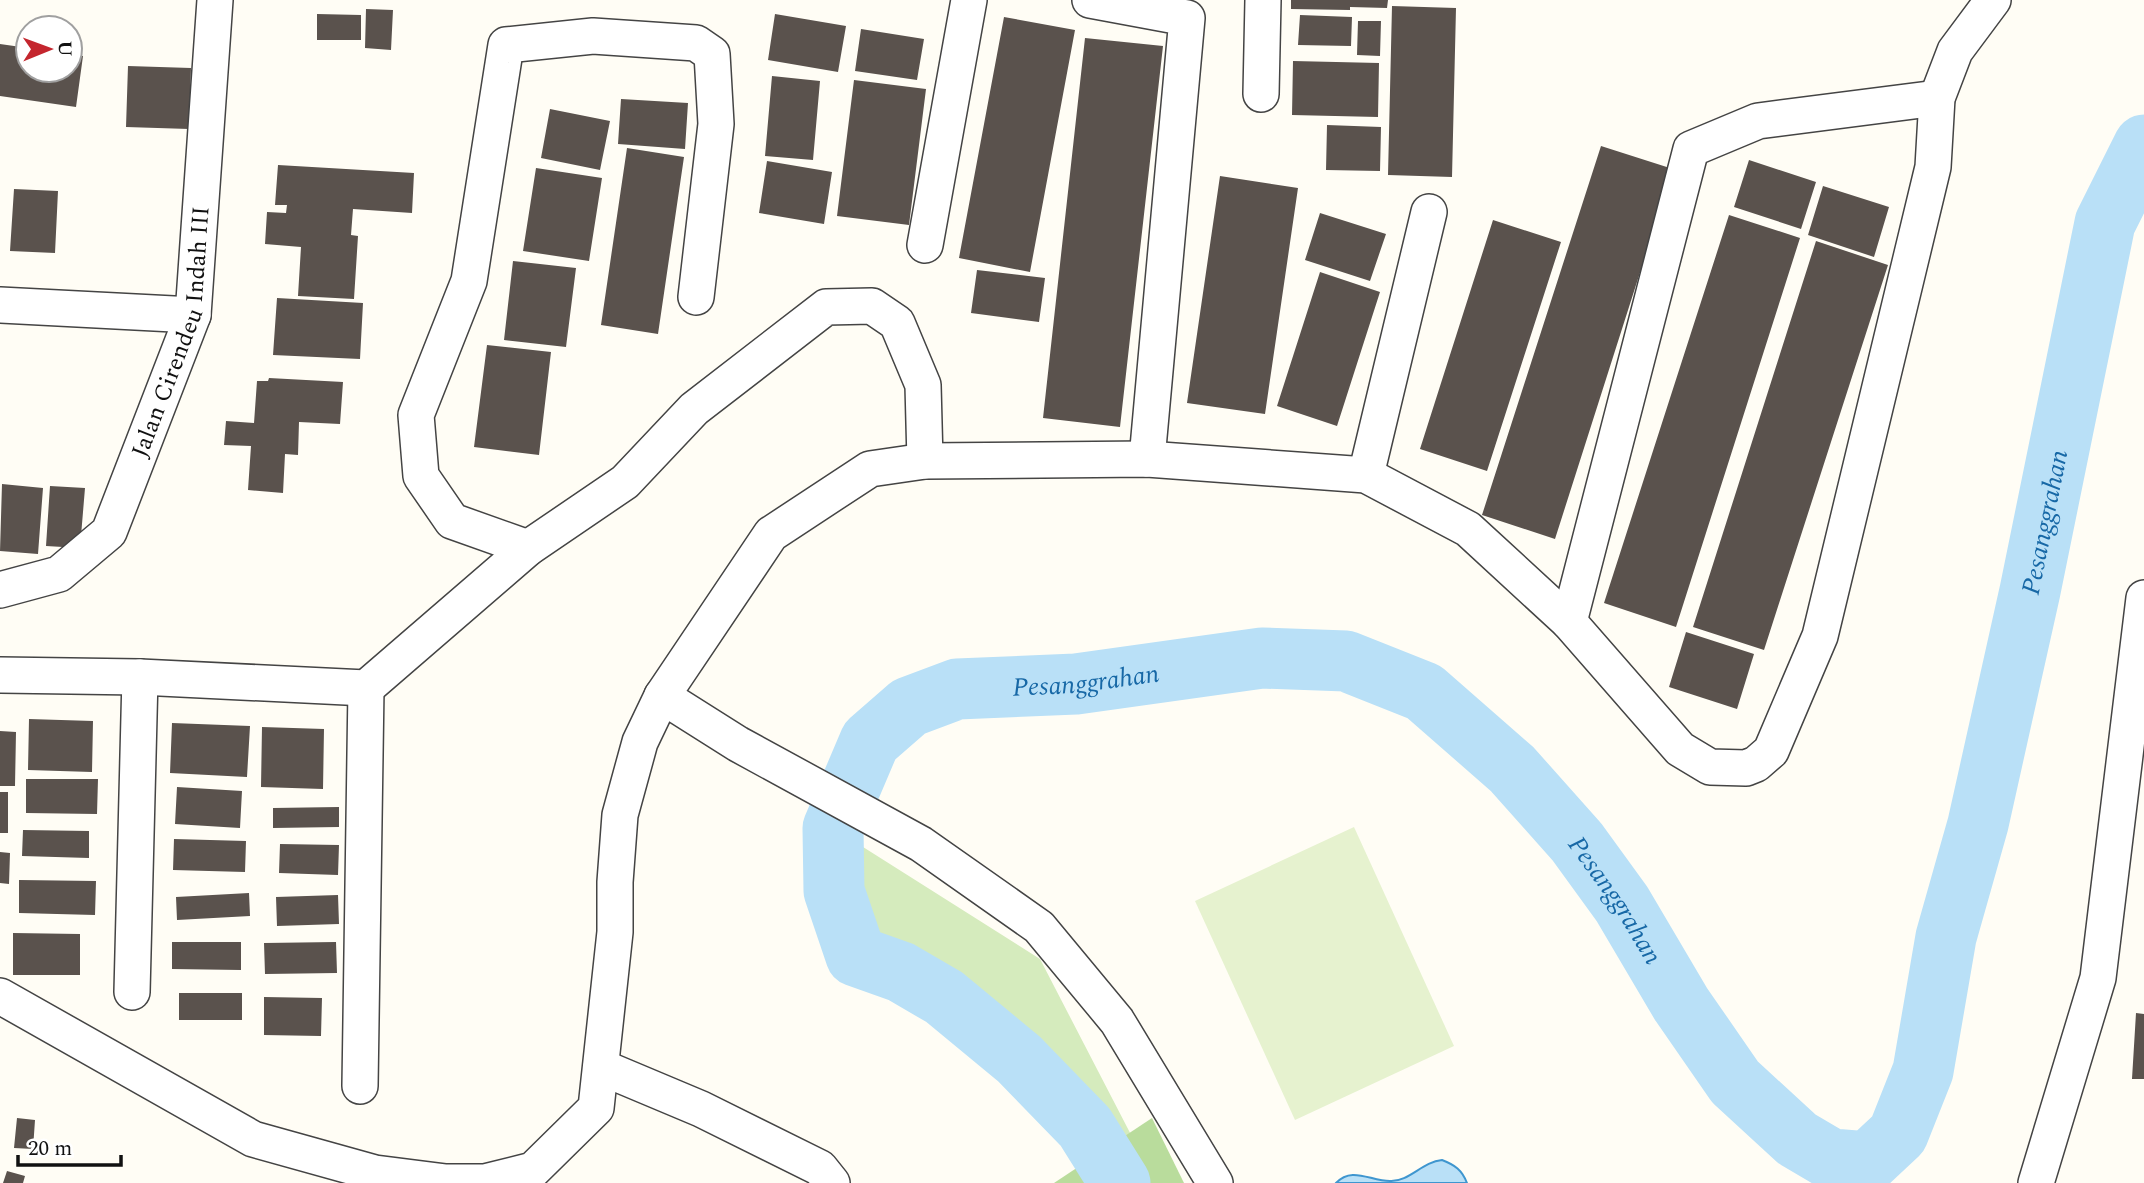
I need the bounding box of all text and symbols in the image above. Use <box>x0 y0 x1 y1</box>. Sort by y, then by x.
north arrow <box>14 14 84 84</box>
text: U <box>50 41 79 57</box>
street label: Jalan Cirendeu Indah III <box>123 205 220 463</box>
water label: Pesanggrahan <box>2011 446 2079 598</box>
water label: Pesanggrahan <box>1012 654 1162 708</box>
water label: Pesanggrahan <box>1558 828 1672 972</box>
scale bar <box>18 1124 121 1168</box>
text: 20 m <box>28 1133 72 1165</box>

